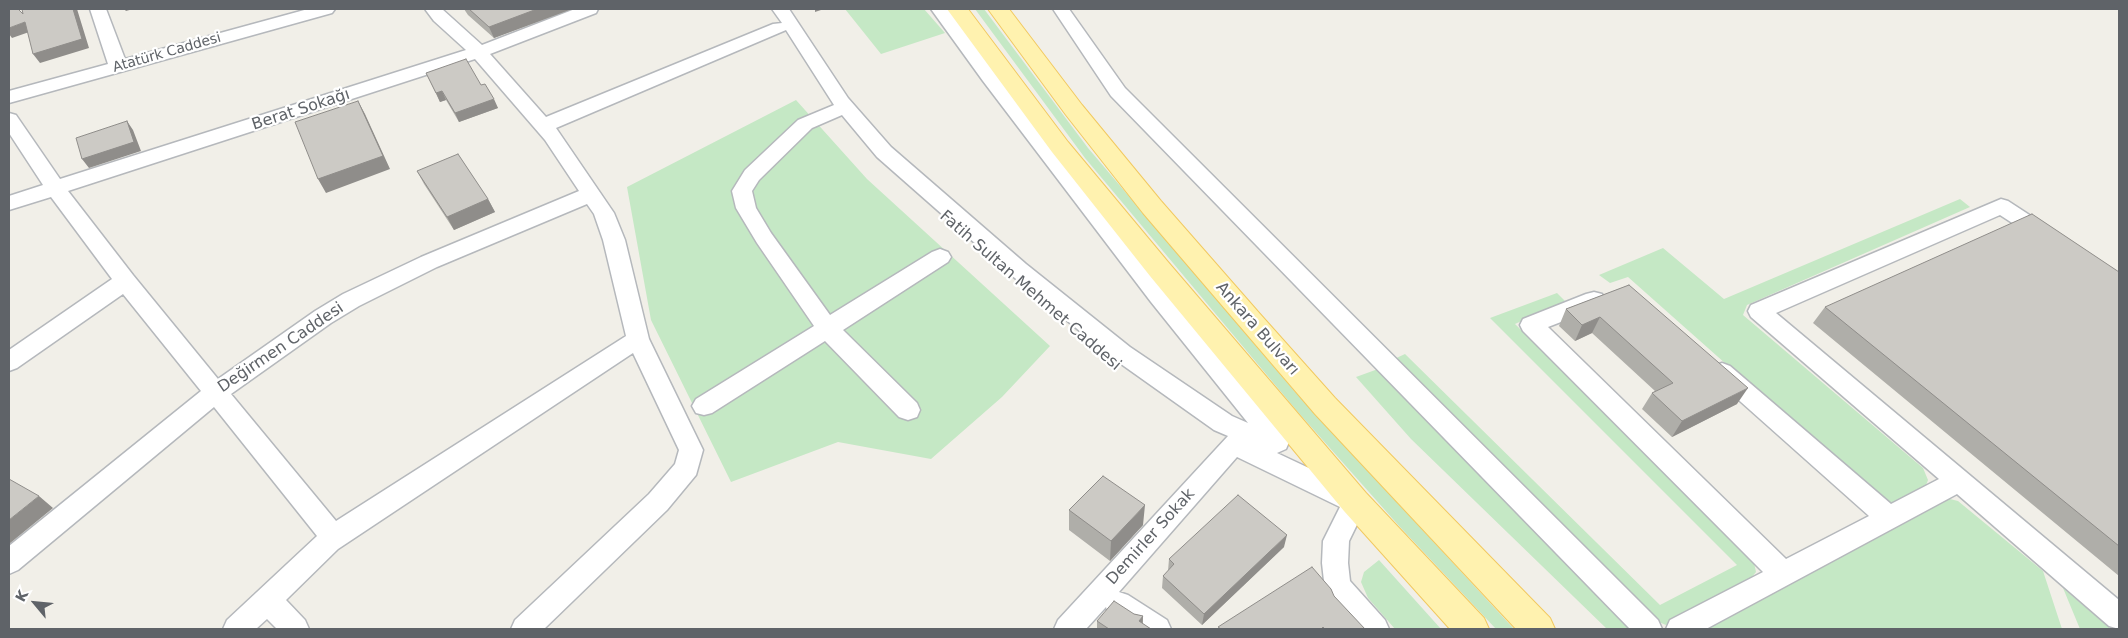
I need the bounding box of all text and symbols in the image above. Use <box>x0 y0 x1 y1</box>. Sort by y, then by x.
street label: Atatürk Caddesi <box>111 29 223 77</box>
street label: Berat Sokağı <box>250 85 352 135</box>
street label: Fatih Sultan Mehmet Caddesi <box>935 207 1125 375</box>
street label: Ankara Bulvarı <box>1211 278 1303 380</box>
street label: Değirmen Caddesi <box>214 299 348 397</box>
street label: Demirler Sokak <box>1103 485 1199 589</box>
north arrow <box>10 578 60 628</box>
text: K <box>12 587 31 605</box>

